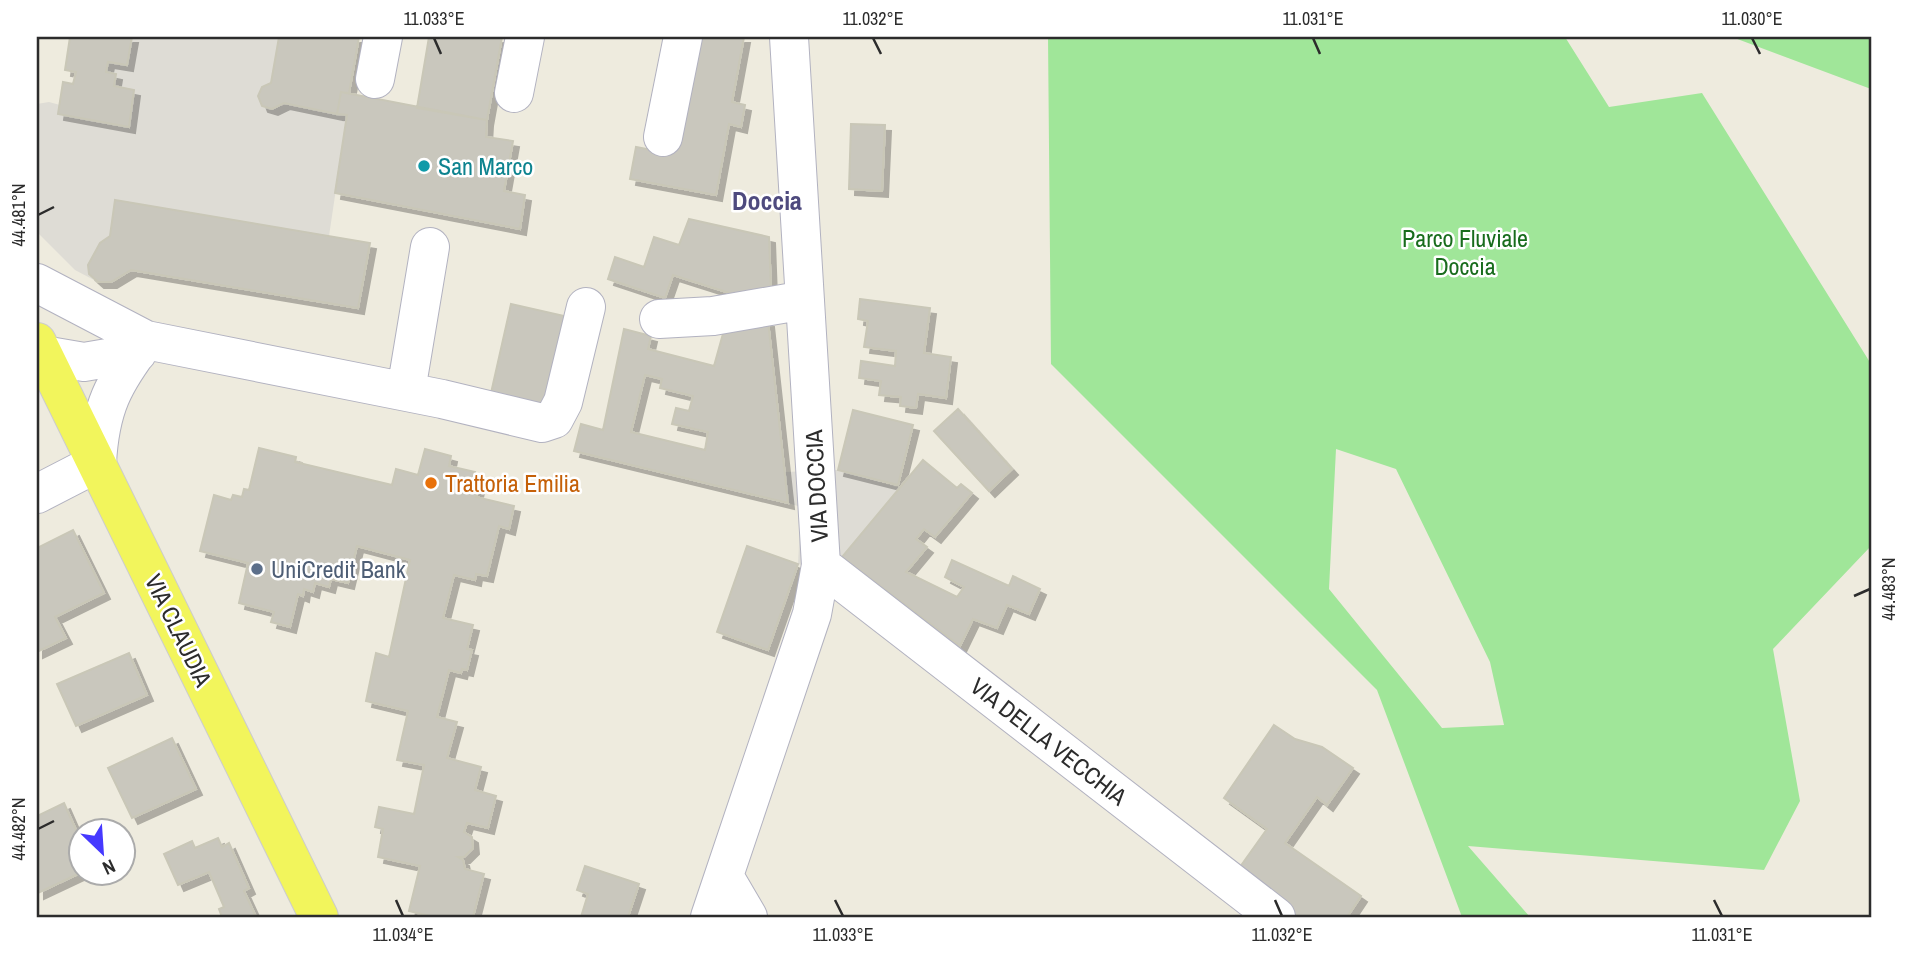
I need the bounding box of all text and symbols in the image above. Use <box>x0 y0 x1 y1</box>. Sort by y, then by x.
text: 11.033°E <box>403 6 465 31</box>
text: 11.032°E <box>842 6 904 31</box>
text: 11.031°E <box>1282 6 1344 31</box>
text: 11.030°E <box>1721 6 1783 31</box>
place label: San Marco <box>438 150 533 182</box>
marker: San Marco <box>416 158 432 174</box>
district label: Doccia <box>732 183 802 218</box>
text: 44.481°N <box>6 184 31 247</box>
park label: Parco Fluviale Doccia <box>1402 222 1528 282</box>
street label: VIA DOCCIA <box>797 428 835 543</box>
place label: Trattoria Emilia <box>445 467 580 499</box>
marker: Trattoria Emilia <box>423 475 439 491</box>
place label: UniCredit Bank <box>271 553 406 585</box>
text: 44.483°N <box>1876 558 1901 621</box>
marker: UniCredit Bank <box>249 561 265 577</box>
street label: VIA CLAUDIA <box>138 568 220 692</box>
street label: VIA DELLA VECCHIA <box>964 670 1135 813</box>
text: 44.482°N <box>6 798 31 861</box>
north arrow <box>66 818 136 888</box>
text: N <box>99 853 120 882</box>
text: 11.034°E <box>372 922 434 947</box>
text: 11.033°E <box>812 922 874 947</box>
text: 11.032°E <box>1251 922 1313 947</box>
text: 11.031°E <box>1691 922 1753 947</box>

